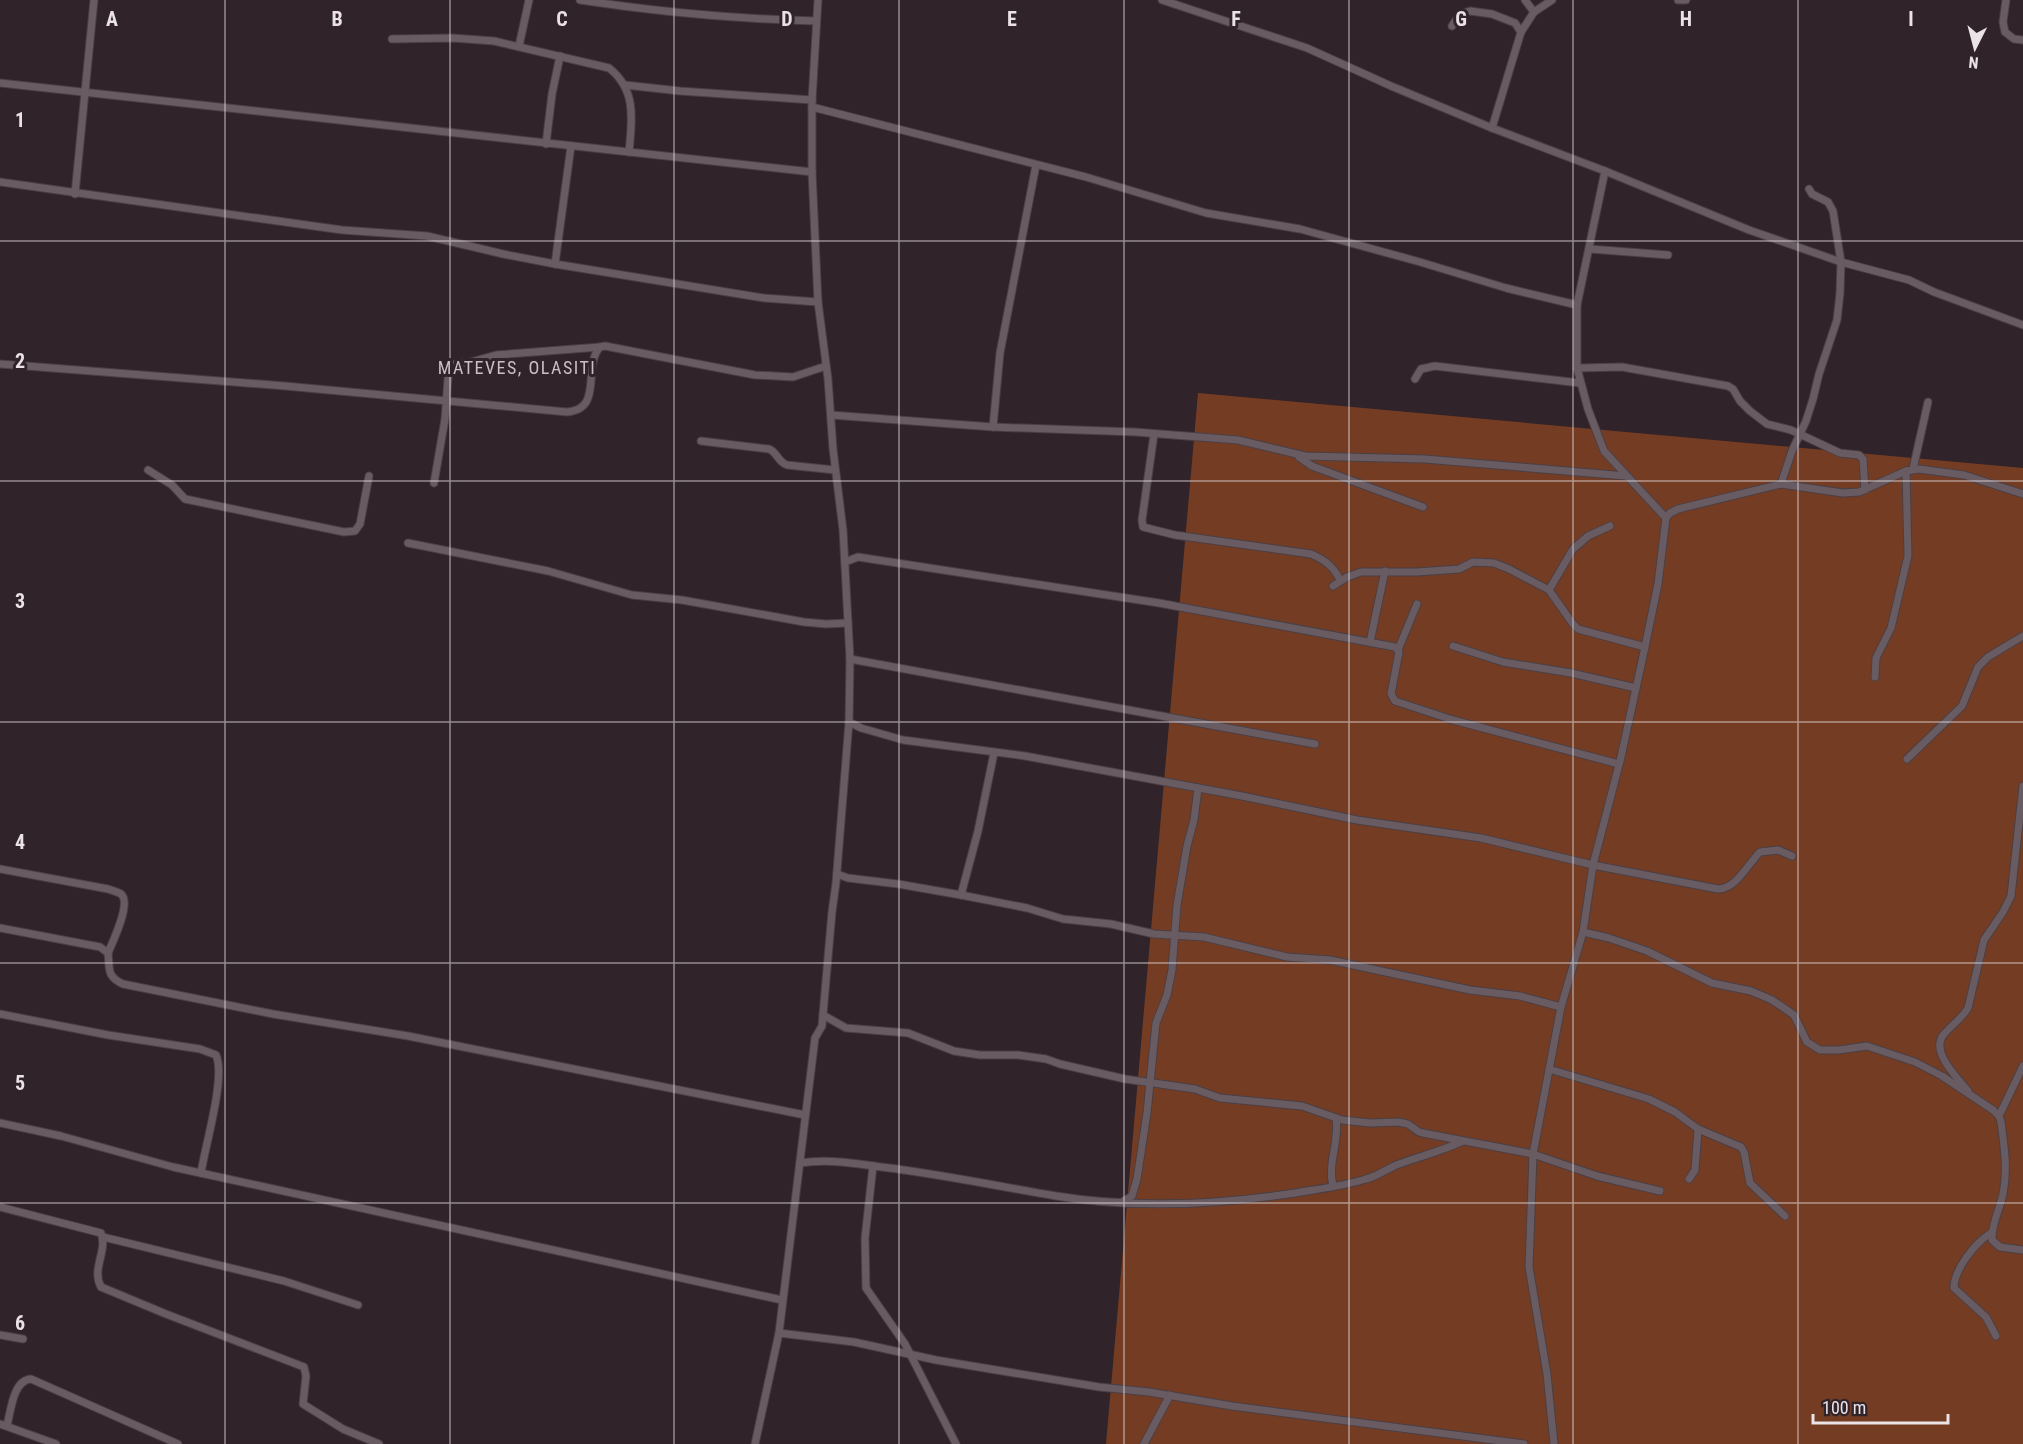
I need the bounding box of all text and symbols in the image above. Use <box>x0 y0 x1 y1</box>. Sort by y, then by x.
text: A <box>106 7 118 31</box>
text: B <box>331 7 343 31</box>
text: C <box>556 7 568 31</box>
text: D <box>781 7 793 31</box>
text: E <box>1007 7 1017 31</box>
text: F <box>1231 7 1241 31</box>
text: G <box>1455 7 1467 31</box>
text: H <box>1680 7 1692 31</box>
text: I <box>1908 7 1914 31</box>
north arrow <box>1945 18 2005 78</box>
text: N <box>1968 52 1979 72</box>
text: 1 <box>15 108 25 132</box>
text: 2 <box>15 349 25 373</box>
district label: MATEVES, OLASITI <box>438 357 596 378</box>
text: 3 <box>15 589 25 613</box>
text: 4 <box>15 830 25 854</box>
text: 5 <box>15 1071 25 1095</box>
text: 6 <box>15 1311 25 1335</box>
scale bar <box>1813 1387 1948 1425</box>
text: 100 m <box>1822 1397 1866 1418</box>

